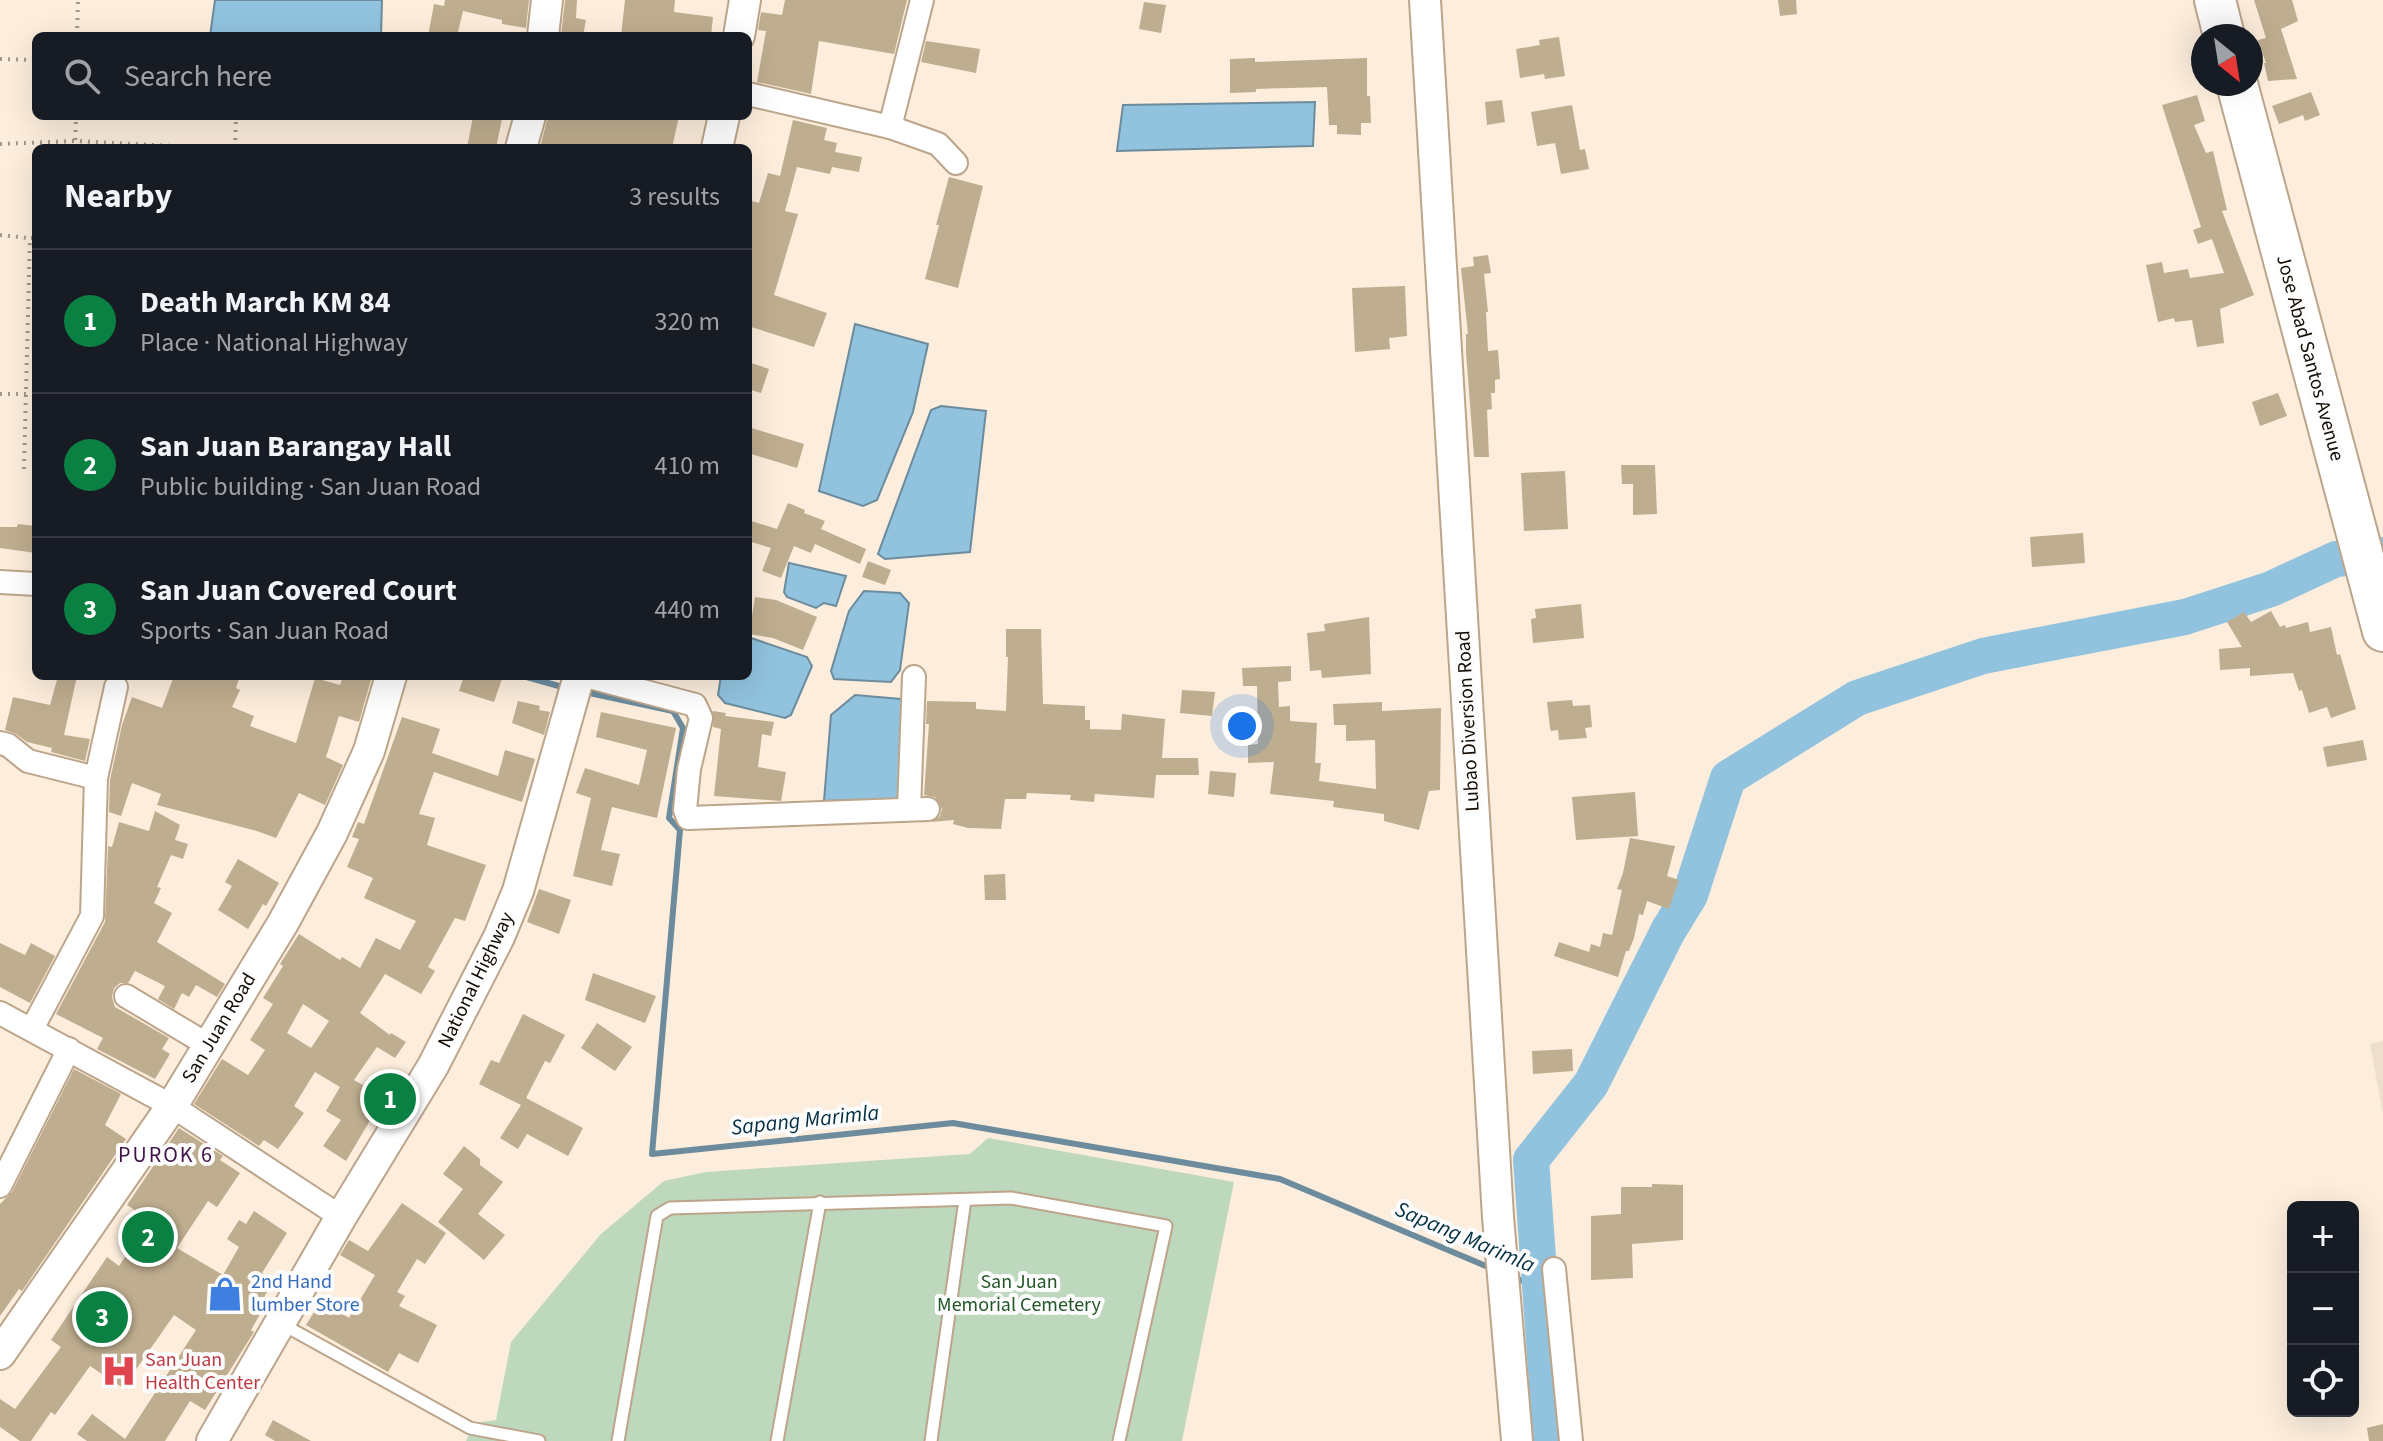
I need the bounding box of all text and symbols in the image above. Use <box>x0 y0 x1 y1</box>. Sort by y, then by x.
north arrow <box>2191 24 2263 96</box>
search box <box>32 32 752 120</box>
icon: search <box>60 54 104 98</box>
text: Search here <box>124 55 272 98</box>
text: Nearby <box>64 172 172 221</box>
text: 3 results <box>629 178 720 215</box>
street label: Jose Abad Santos Avenue <box>2269 252 2351 464</box>
text: Death March KM 84 <box>140 281 391 324</box>
text: 1 <box>83 303 97 340</box>
text: 320 m <box>654 303 720 340</box>
text: Place · National Highway <box>140 324 408 361</box>
text: San Juan Barangay Hall <box>140 425 451 468</box>
text: 2 <box>83 447 97 484</box>
text: 410 m <box>654 447 720 484</box>
text: Public building · San Juan Road <box>140 468 481 505</box>
text: San Juan Covered Court <box>140 569 457 612</box>
text: 3 <box>83 591 97 628</box>
text: 440 m <box>654 591 720 628</box>
text: Sports · San Juan Road <box>140 612 389 649</box>
street label: Lubao Diversion Road <box>1449 630 1487 812</box>
your location <box>1222 706 1262 746</box>
street label: National Highway <box>431 907 521 1053</box>
street label: San Juan Road <box>175 968 263 1088</box>
pin: 1 <box>364 1069 416 1129</box>
water label: Sapang Marimla <box>729 1096 881 1144</box>
district label: PUROK 6 <box>118 1139 214 1171</box>
water label: Sapang Marimla <box>1390 1193 1540 1281</box>
map controls <box>2287 1201 2359 1417</box>
button: + <box>2287 1201 2359 1273</box>
pin: 2 <box>122 1207 174 1267</box>
place label: 2nd Hand lumber Store <box>251 1268 360 1319</box>
park label: San Juan Memorial Cemetery <box>937 1268 1102 1319</box>
button: − <box>2287 1273 2359 1345</box>
shop icon: 2nd Hand lumber Store <box>206 1275 244 1313</box>
pin: 3 <box>76 1287 128 1347</box>
button: locate <box>2287 1345 2359 1417</box>
place label: San Juan Health Center <box>145 1346 260 1397</box>
hospital icon: San Juan Health Center <box>100 1352 138 1390</box>

